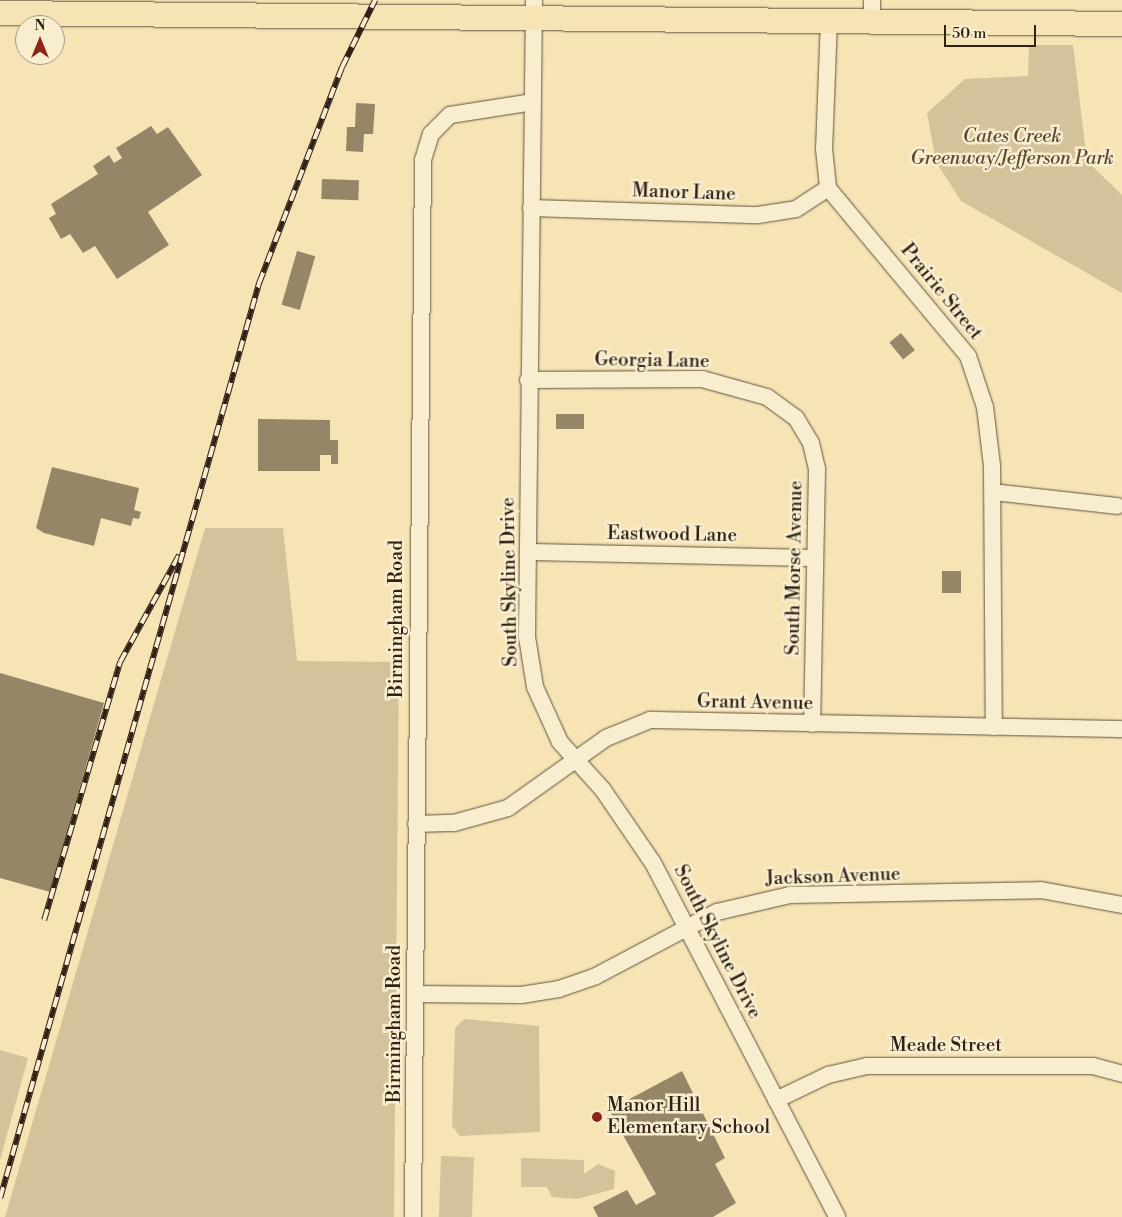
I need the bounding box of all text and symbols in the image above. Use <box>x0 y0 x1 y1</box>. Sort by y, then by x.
north arrow <box>15 15 65 65</box>
scale bar <box>947 15 1040 47</box>
text: N <box>34 17 46 35</box>
text: 50 m <box>952 24 986 43</box>
park label: Cates Creek Greenway/Jefferson Park <box>910 126 1114 170</box>
street label: Manor Lane <box>632 180 736 206</box>
street label: Prairie Street <box>895 239 987 345</box>
street label: Georgia Lane <box>594 349 710 373</box>
street label: South Morse Avenue <box>782 480 808 656</box>
street label: South Skyline Drive <box>497 497 523 667</box>
street label: Eastwood Lane <box>607 522 737 548</box>
street label: Birmingham Road <box>386 540 408 698</box>
street label: Grant Avenue <box>697 691 813 715</box>
street label: South Skyline Drive <box>668 861 766 1023</box>
street label: Jackson Avenue <box>765 863 901 891</box>
street label: Birmingham Road <box>384 945 406 1103</box>
street label: Meade Street <box>890 1035 1002 1057</box>
place label: Manor Hill Elementary School <box>607 1095 770 1139</box>
marker: Manor Hill Elementary School <box>591 1111 603 1123</box>

